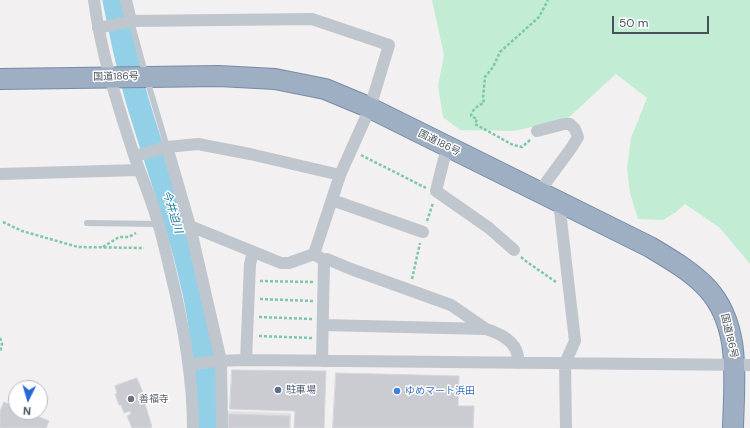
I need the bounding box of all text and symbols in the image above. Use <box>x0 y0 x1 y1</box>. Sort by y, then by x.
scale bar <box>614 8 711 34</box>
text: 50 m <box>619 15 648 31</box>
street label: 国道186号 <box>93 71 139 83</box>
street label: 国道186号 <box>416 128 462 158</box>
water label: 今井迫川 <box>159 189 185 235</box>
street label: 国道186号 <box>718 312 740 360</box>
north arrow <box>8 380 48 420</box>
place label: 駐車場 <box>286 384 316 396</box>
marker: 駐車場 <box>273 385 283 395</box>
place label: ゆめマート浜田 <box>405 385 475 397</box>
marker: ゆめマート浜田 <box>392 386 402 396</box>
place label: 善福寺 <box>139 393 169 405</box>
marker: 善福寺 <box>126 394 136 404</box>
text: N <box>22 404 32 418</box>

